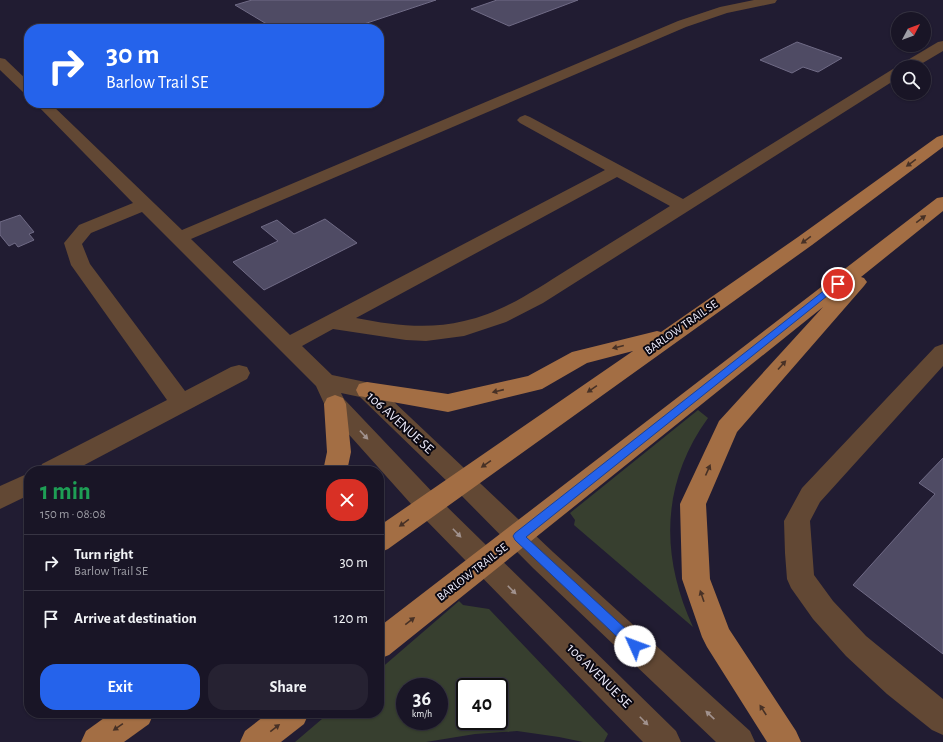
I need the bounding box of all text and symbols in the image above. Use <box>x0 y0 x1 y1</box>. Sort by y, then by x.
north arrow <box>891 12 931 52</box>
map controls <box>891 12 931 100</box>
icon: right <box>40 40 92 92</box>
text: 30 m <box>106 41 159 69</box>
button: search <box>891 60 931 100</box>
text: Barlow Trail SE <box>106 74 208 92</box>
one-way arrow <box>906 159 917 167</box>
one-way arrow <box>916 215 926 223</box>
one-way arrow <box>801 235 812 244</box>
pin <box>821 267 855 301</box>
icon: arrive <box>827 273 849 295</box>
street label: BARLOW TRAIL SE <box>642 297 720 357</box>
one-way arrow <box>612 344 624 350</box>
one-way arrow <box>778 360 787 371</box>
one-way arrow <box>587 385 598 393</box>
one-way arrow <box>491 389 504 395</box>
street label: 106 AVENUE SE <box>364 390 436 457</box>
one-way arrow <box>359 430 369 440</box>
one-way arrow <box>481 460 491 468</box>
one-way arrow <box>705 464 711 476</box>
button: close <box>326 479 368 521</box>
text: 1 min <box>40 480 91 504</box>
text: 150 m · 08:08 <box>40 508 106 521</box>
one-way arrow <box>399 519 409 527</box>
one-way arrow <box>452 528 461 538</box>
street label: BARLOW TRAIL SE <box>434 541 510 603</box>
text: Turn right <box>74 547 133 562</box>
icon: right <box>40 552 62 574</box>
text: 30 m <box>339 555 368 570</box>
text: Barlow Trail SE <box>74 565 148 578</box>
one-way arrow <box>507 585 517 595</box>
one-way arrow <box>699 589 705 601</box>
icon: arrive <box>40 608 62 630</box>
text: Arrive at destination <box>74 611 197 626</box>
text: 120 m <box>334 611 368 626</box>
one-way arrow <box>404 617 415 626</box>
position arrow <box>614 625 656 667</box>
street label: 106 AVENUE SE <box>564 641 634 711</box>
button: Exit <box>40 664 200 710</box>
button: Share <box>208 664 368 710</box>
speed limit sign: 40 <box>456 678 508 730</box>
text: 36 <box>413 689 431 709</box>
one-way arrow <box>759 705 767 715</box>
text: km/h <box>412 709 432 719</box>
one-way arrow <box>705 711 716 720</box>
one-way arrow <box>639 716 649 726</box>
one-way arrow <box>112 723 123 732</box>
one-way arrow <box>269 723 280 732</box>

